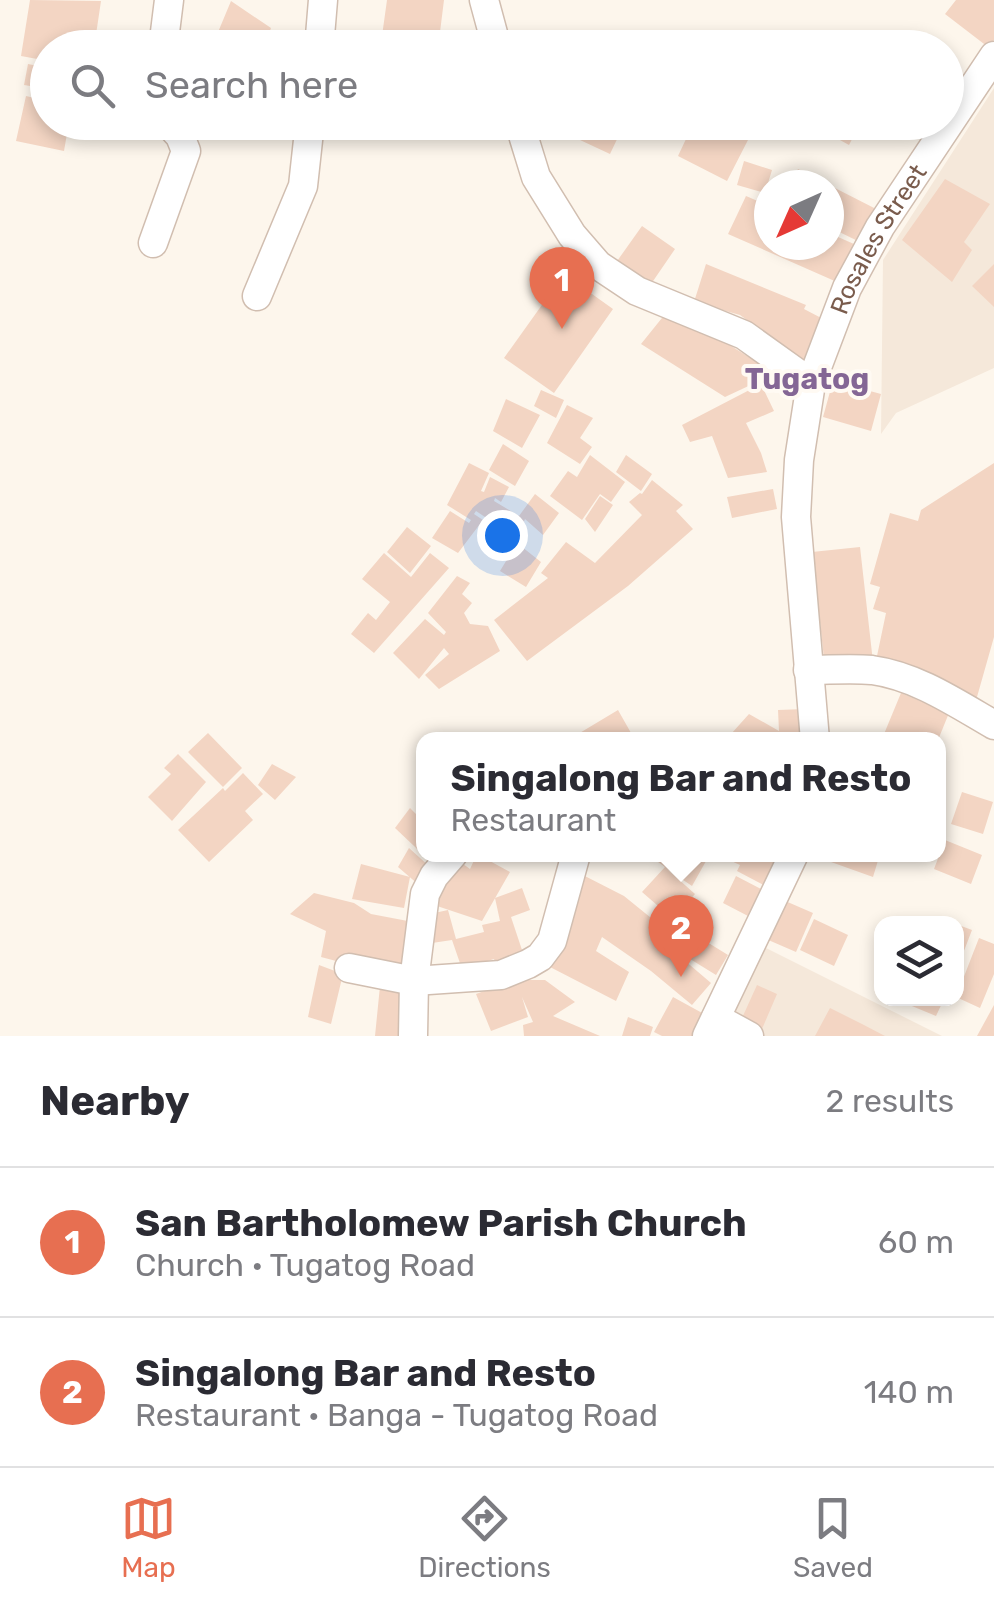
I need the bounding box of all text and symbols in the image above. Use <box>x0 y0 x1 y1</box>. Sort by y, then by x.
search box <box>30 30 964 140</box>
icon: search <box>65 58 120 113</box>
text: Search here <box>145 62 358 108</box>
street label: Rosales Street <box>824 158 932 318</box>
north arrow <box>754 170 844 260</box>
pin: 1 <box>530 246 594 329</box>
district label: Tugatog <box>745 361 869 397</box>
your location <box>477 510 528 561</box>
popup <box>416 732 946 862</box>
text: Singalong Bar and Resto <box>451 755 911 801</box>
text: Restaurant <box>451 801 616 839</box>
pin: 2 <box>648 894 714 977</box>
map controls <box>874 916 964 1006</box>
button: layers <box>874 916 964 1006</box>
text: Nearby <box>40 1076 190 1126</box>
text: 2 results <box>825 1082 954 1120</box>
text: San Bartholomew Parish Church <box>135 1200 747 1246</box>
text: 1 <box>65 1223 80 1261</box>
text: 60 m <box>878 1223 954 1261</box>
text: Church · Tugatog Road <box>135 1246 475 1284</box>
text: Singalong Bar and Resto <box>135 1350 596 1396</box>
text: 2 <box>62 1373 83 1411</box>
text: 140 m <box>864 1373 954 1411</box>
text: Restaurant · Banga - Tugatog Road <box>135 1396 658 1434</box>
tab: Map <box>121 1491 176 1584</box>
tab: Directions <box>418 1491 551 1584</box>
tab: Saved <box>793 1491 873 1584</box>

